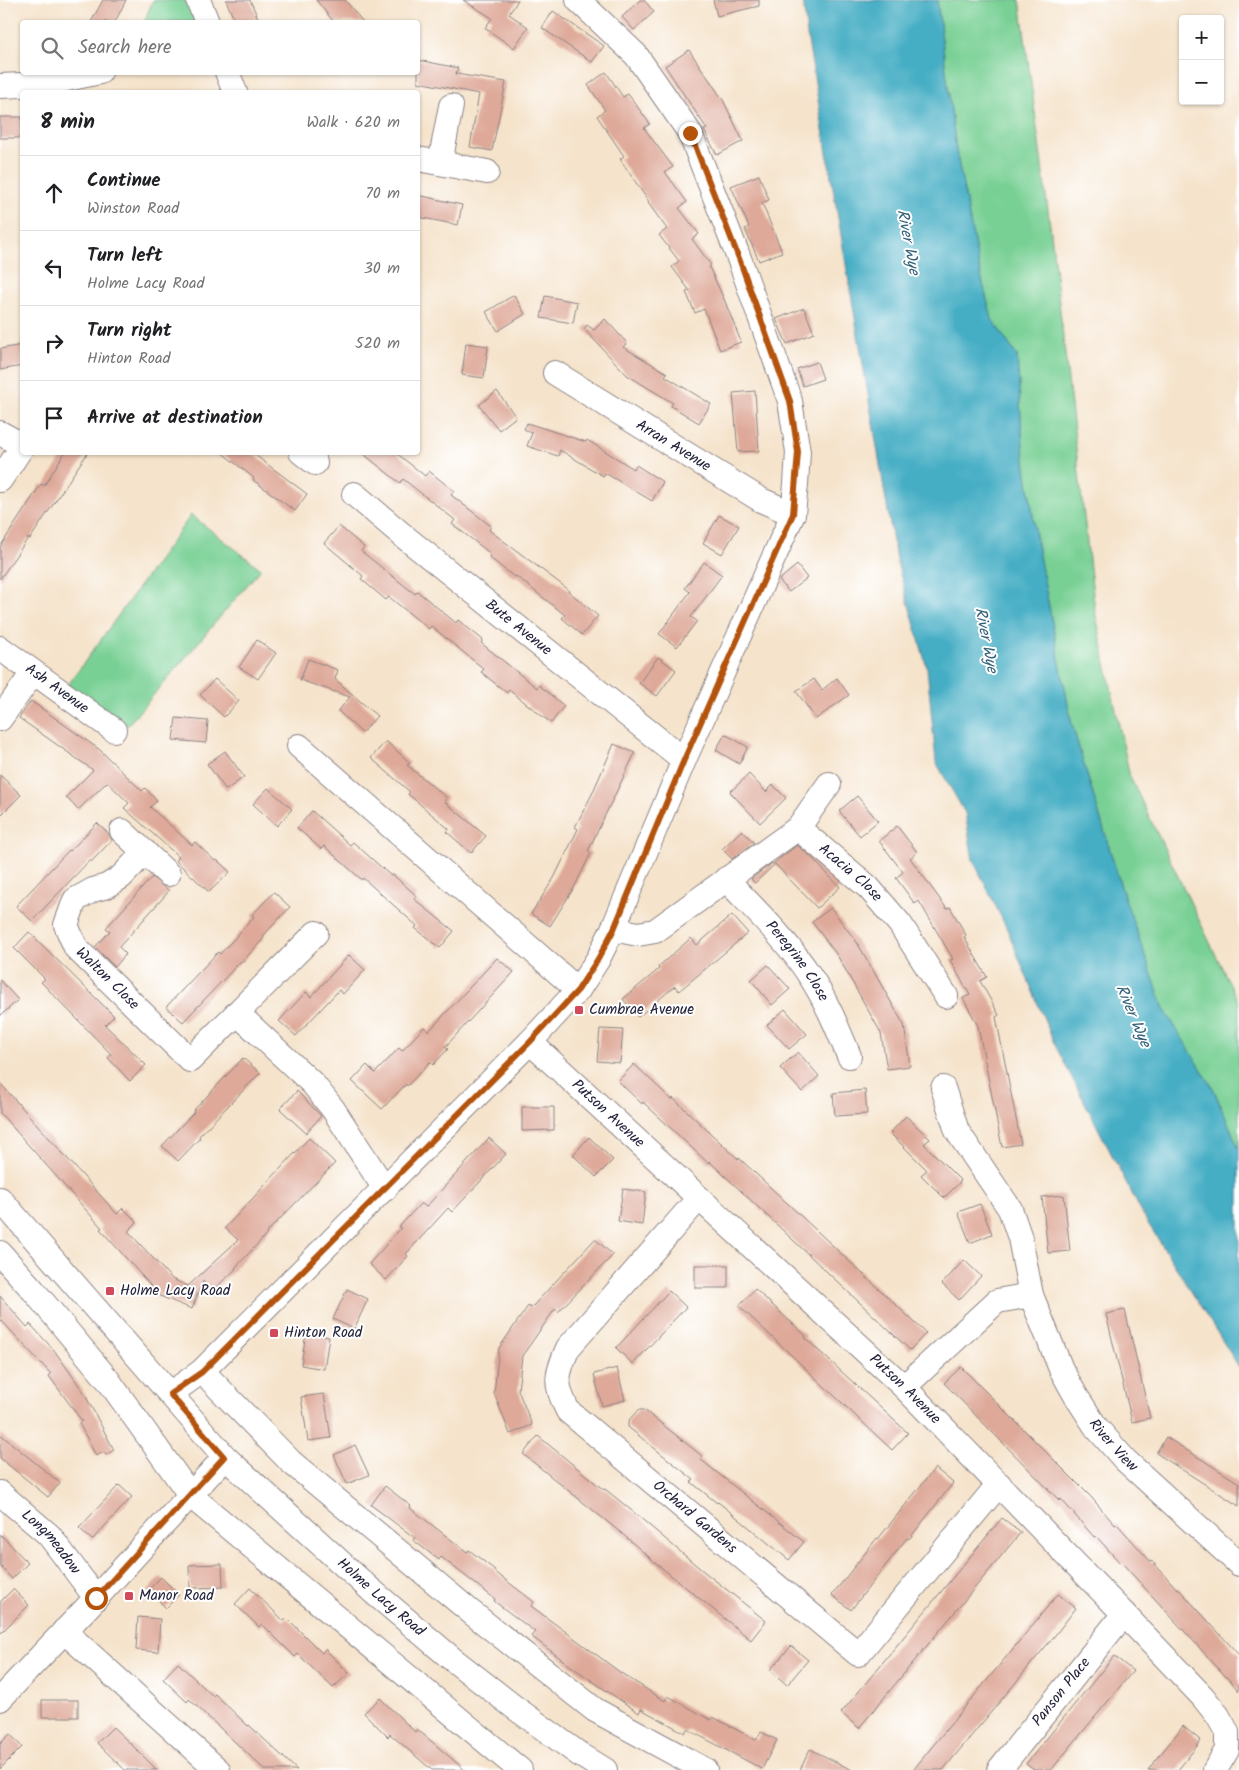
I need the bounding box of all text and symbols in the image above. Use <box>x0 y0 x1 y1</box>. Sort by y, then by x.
map controls <box>1179 15 1224 105</box>
button: + <box>1179 15 1224 60</box>
search box <box>20 20 420 75</box>
text: Search here <box>78 33 172 63</box>
icon: search <box>38 34 66 62</box>
button: − <box>1179 60 1224 105</box>
text: 8 min <box>40 106 95 139</box>
text: Walk · 620 m <box>307 110 400 135</box>
route end <box>679 122 702 145</box>
text: Continue <box>87 166 160 196</box>
icon: ahead <box>40 179 68 207</box>
text: 70 m <box>365 181 400 206</box>
text: Winston Road <box>87 196 179 221</box>
water label: River Wye <box>889 207 927 279</box>
text: Turn left <box>87 241 162 271</box>
icon: left <box>40 254 68 282</box>
text: 30 m <box>364 256 400 281</box>
text: Holme Lacy Road <box>87 271 205 296</box>
text: Turn right <box>87 316 172 346</box>
icon: right <box>40 329 68 357</box>
text: 520 m <box>355 331 400 356</box>
text: Hinton Road <box>87 346 171 371</box>
text: Arrive at destination <box>87 403 263 433</box>
icon: arrive <box>40 404 68 432</box>
street label: Arran Avenue <box>631 414 716 478</box>
street label: Bute Avenue <box>480 594 557 662</box>
water label: River Wye <box>967 605 1005 677</box>
street label: Ash Avenue <box>20 658 94 720</box>
street label: Acacia Close <box>813 838 888 908</box>
street label: Peregrine Close <box>759 915 835 1006</box>
street label: Walton Close <box>70 942 145 1016</box>
water label: River Wye <box>1109 981 1158 1053</box>
place label: Cumbrae Avenue <box>589 998 694 1022</box>
marker: Cumbrae Avenue <box>573 1004 585 1016</box>
street label: Putson Avenue <box>566 1074 650 1154</box>
place label: Holme Lacy Road <box>120 1279 231 1303</box>
marker: Holme Lacy Road <box>104 1285 116 1297</box>
place label: Hinton Road <box>284 1321 363 1345</box>
marker: Hinton Road <box>268 1327 280 1339</box>
street label: Putson Avenue <box>863 1348 947 1430</box>
street label: River View <box>1082 1414 1144 1479</box>
street label: Orchard Gardens <box>647 1475 743 1560</box>
street label: Longmeadow <box>16 1504 87 1580</box>
street label: Holme Lacy Road <box>331 1552 430 1643</box>
place label: Manor Road <box>139 1584 214 1608</box>
route start <box>85 1587 108 1610</box>
marker: Manor Road <box>123 1590 135 1602</box>
street label: Panson Place <box>1026 1652 1097 1732</box>

